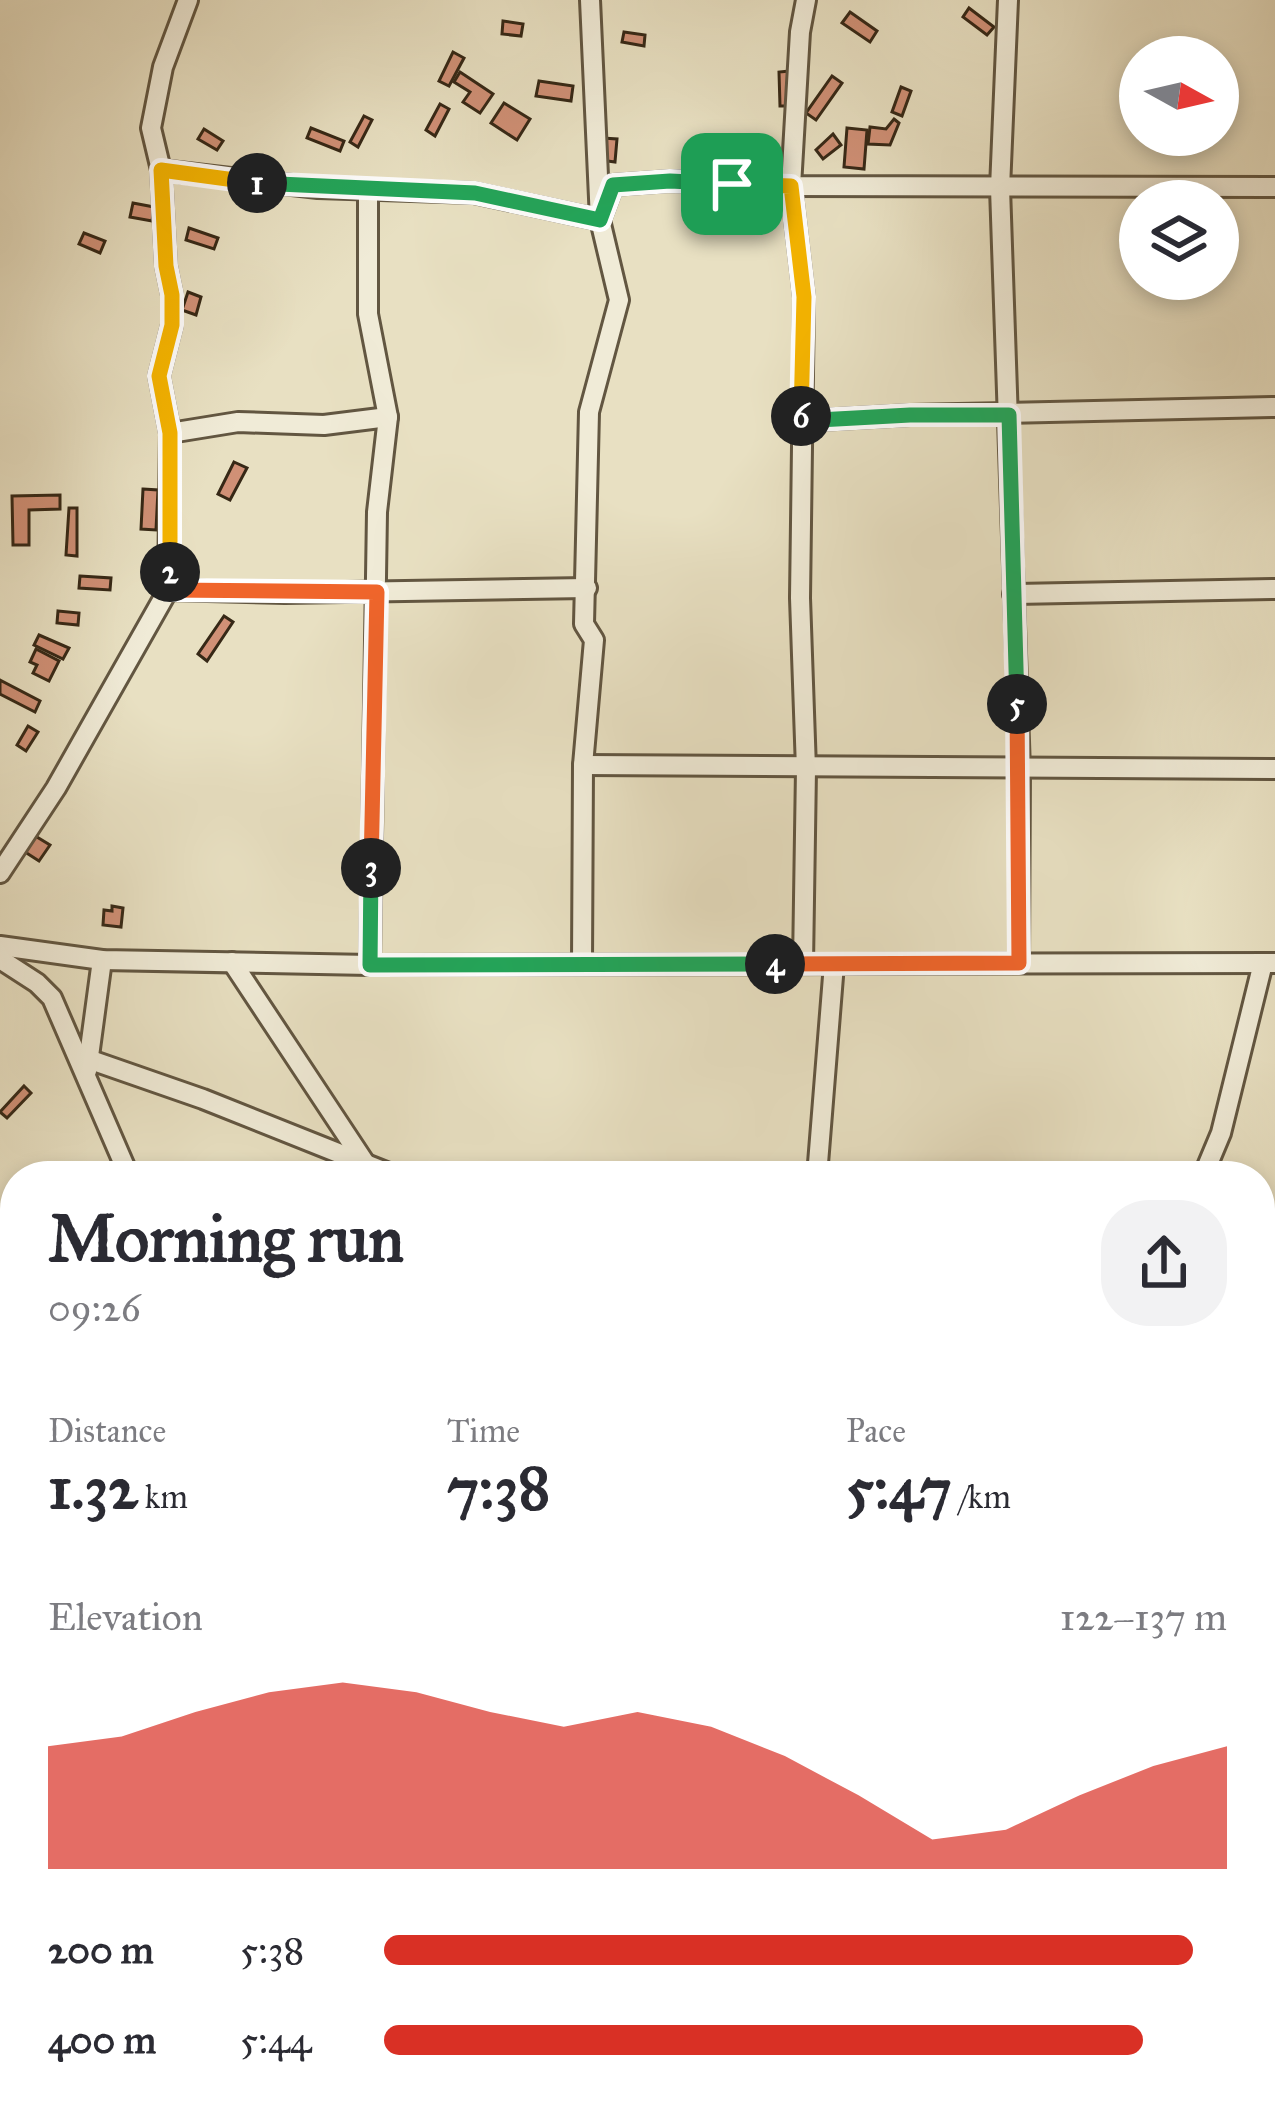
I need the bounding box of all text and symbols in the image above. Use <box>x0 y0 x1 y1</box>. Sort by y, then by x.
north arrow <box>1119 36 1239 156</box>
map controls <box>1119 36 1239 300</box>
pin <box>681 133 783 235</box>
icon: arrive <box>699 151 765 217</box>
pin: 1 <box>227 153 287 213</box>
text: 1 <box>250 163 264 203</box>
button: layers <box>1119 180 1239 300</box>
pin: 6 <box>771 386 831 446</box>
text: 6 <box>793 396 809 436</box>
pin: 2 <box>140 542 200 602</box>
text: 2 <box>162 552 178 592</box>
pin: 5 <box>987 674 1047 734</box>
text: 5 <box>1009 684 1025 724</box>
pin: 3 <box>341 838 401 898</box>
text: 3 <box>364 848 378 888</box>
pin: 4 <box>745 934 805 994</box>
text: 4 <box>766 944 784 984</box>
text: Morning run <box>48 1198 404 1279</box>
button: share <box>1101 1200 1227 1326</box>
text: 09:26 <box>48 1284 141 1332</box>
text: Distance <box>48 1411 166 1451</box>
text: Time <box>447 1411 520 1451</box>
text: Pace <box>846 1411 906 1451</box>
text: 1.32 <box>48 1451 138 1524</box>
text: 7:38 <box>447 1451 550 1524</box>
text: 5:47 <box>846 1451 952 1524</box>
text: km <box>138 1477 188 1517</box>
text: /km <box>952 1477 1011 1517</box>
text: Elevation <box>48 1593 203 1641</box>
text: 122–137 m <box>1060 1593 1227 1641</box>
text: 200 m <box>48 1926 154 1974</box>
text: 5:38 <box>240 1926 304 1974</box>
text: 400 m <box>48 2016 156 2064</box>
text: 5:44 <box>240 2016 311 2064</box>

